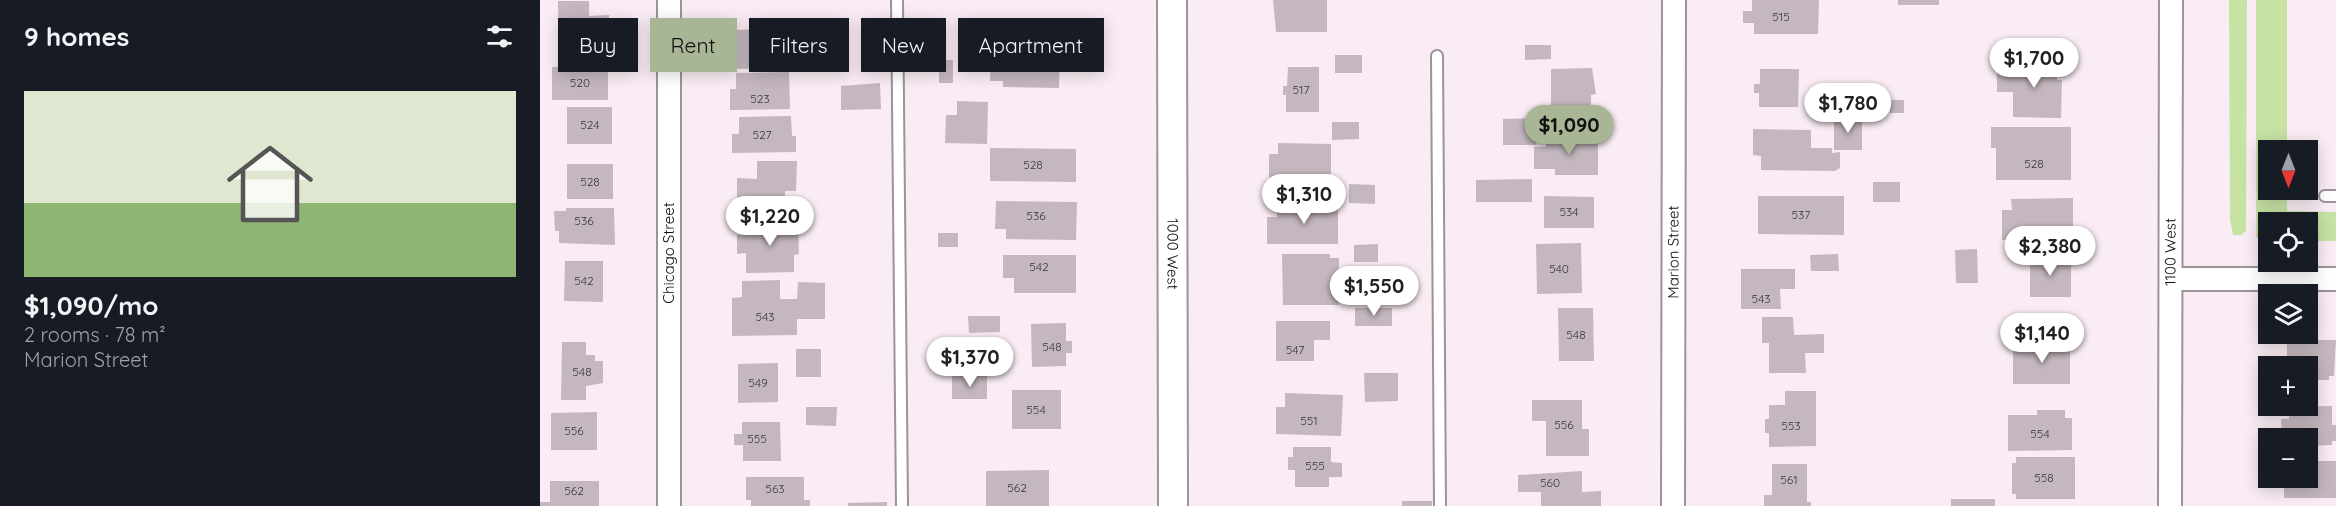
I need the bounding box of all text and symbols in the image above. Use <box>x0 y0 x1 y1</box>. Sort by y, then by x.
house number: 515 <box>1772 9 1790 24</box>
chip: Buy <box>558 18 638 72</box>
chip: Rent <box>650 18 737 72</box>
chip: Filters <box>749 18 849 72</box>
chip: New <box>861 18 946 72</box>
chip: Apartment <box>958 18 1104 72</box>
text: 9 homes <box>24 20 129 53</box>
icon: filters <box>483 20 516 53</box>
pin: $1,700 <box>1985 38 2083 89</box>
text: $1,700 <box>2004 45 2064 70</box>
house number: 520 <box>570 75 590 90</box>
house number: 517 <box>1292 82 1310 97</box>
pin: $1,780 <box>1799 83 1897 134</box>
text: $1,780 <box>1818 90 1878 115</box>
house number: 523 <box>750 91 770 106</box>
pin: $1,090 <box>1520 105 1618 156</box>
text: $1,090 <box>1538 112 1600 137</box>
house number: 524 <box>580 117 600 132</box>
house number: 527 <box>752 127 772 142</box>
icon: home <box>216 130 324 238</box>
north arrow <box>2258 140 2318 200</box>
map controls <box>2258 140 2318 488</box>
house number: 528 <box>2024 156 2044 171</box>
house number: 528 <box>1023 157 1043 172</box>
house number: 528 <box>580 174 600 189</box>
pin: $1,310 <box>1255 174 1353 225</box>
text: $1,310 <box>1276 181 1332 206</box>
pin: $1,220 <box>721 196 819 247</box>
street label: Chicago Street <box>659 202 678 304</box>
text: $1,220 <box>740 203 800 228</box>
house number: 534 <box>1559 204 1579 219</box>
street label: Marion Street <box>1663 205 1683 299</box>
house number: 537 <box>1792 207 1810 222</box>
house number: 536 <box>1026 208 1046 223</box>
button: locate <box>2258 212 2318 272</box>
house number: 536 <box>574 213 594 228</box>
street label: 1000 West <box>1163 218 1183 290</box>
street label: 1100 West <box>2160 218 2180 286</box>
pin: $2,380 <box>2001 226 2099 277</box>
text: $2,380 <box>2019 233 2081 258</box>
house number: 542 <box>1029 259 1049 274</box>
house number: 540 <box>1549 261 1569 276</box>
pin: $1,550 <box>1325 266 1423 317</box>
house number: 542 <box>574 273 594 288</box>
text: $1,550 <box>1344 273 1404 298</box>
button: layers <box>2258 284 2318 344</box>
text: $1,090/mo <box>24 289 158 322</box>
house number: 543 <box>1751 291 1771 306</box>
house number: 543 <box>755 309 775 324</box>
pin: $1,140 <box>1993 313 2091 364</box>
text: $1,140 <box>2014 320 2070 345</box>
text: 2 rooms · 78 m² <box>24 322 166 347</box>
house number: 548 <box>1566 327 1586 342</box>
pin: $1,370 <box>921 337 1019 388</box>
house number: 548 <box>1042 339 1062 354</box>
house number: 547 <box>1286 342 1304 357</box>
text: $1,370 <box>940 344 1000 369</box>
text: Marion Street <box>24 347 148 372</box>
button: + <box>2258 356 2318 416</box>
house number: 548 <box>572 364 592 379</box>
house number: 549 <box>748 375 768 390</box>
house number: 554 <box>1026 402 1046 417</box>
house number: 551 <box>1300 413 1318 428</box>
house number: 556 <box>1554 417 1574 432</box>
house number: 553 <box>1781 418 1801 433</box>
house number: 556 <box>564 423 584 438</box>
house number: 554 <box>2030 426 2050 441</box>
button: − <box>2258 428 2318 488</box>
house number: 555 <box>747 431 767 446</box>
house number: 555 <box>1305 458 1325 473</box>
house number: 558 <box>2034 470 2054 485</box>
house number: 561 <box>1780 472 1798 487</box>
house number: 560 <box>1540 475 1560 490</box>
house number: 562 <box>1007 480 1027 495</box>
house number: 563 <box>765 481 785 496</box>
house number: 562 <box>564 483 584 498</box>

